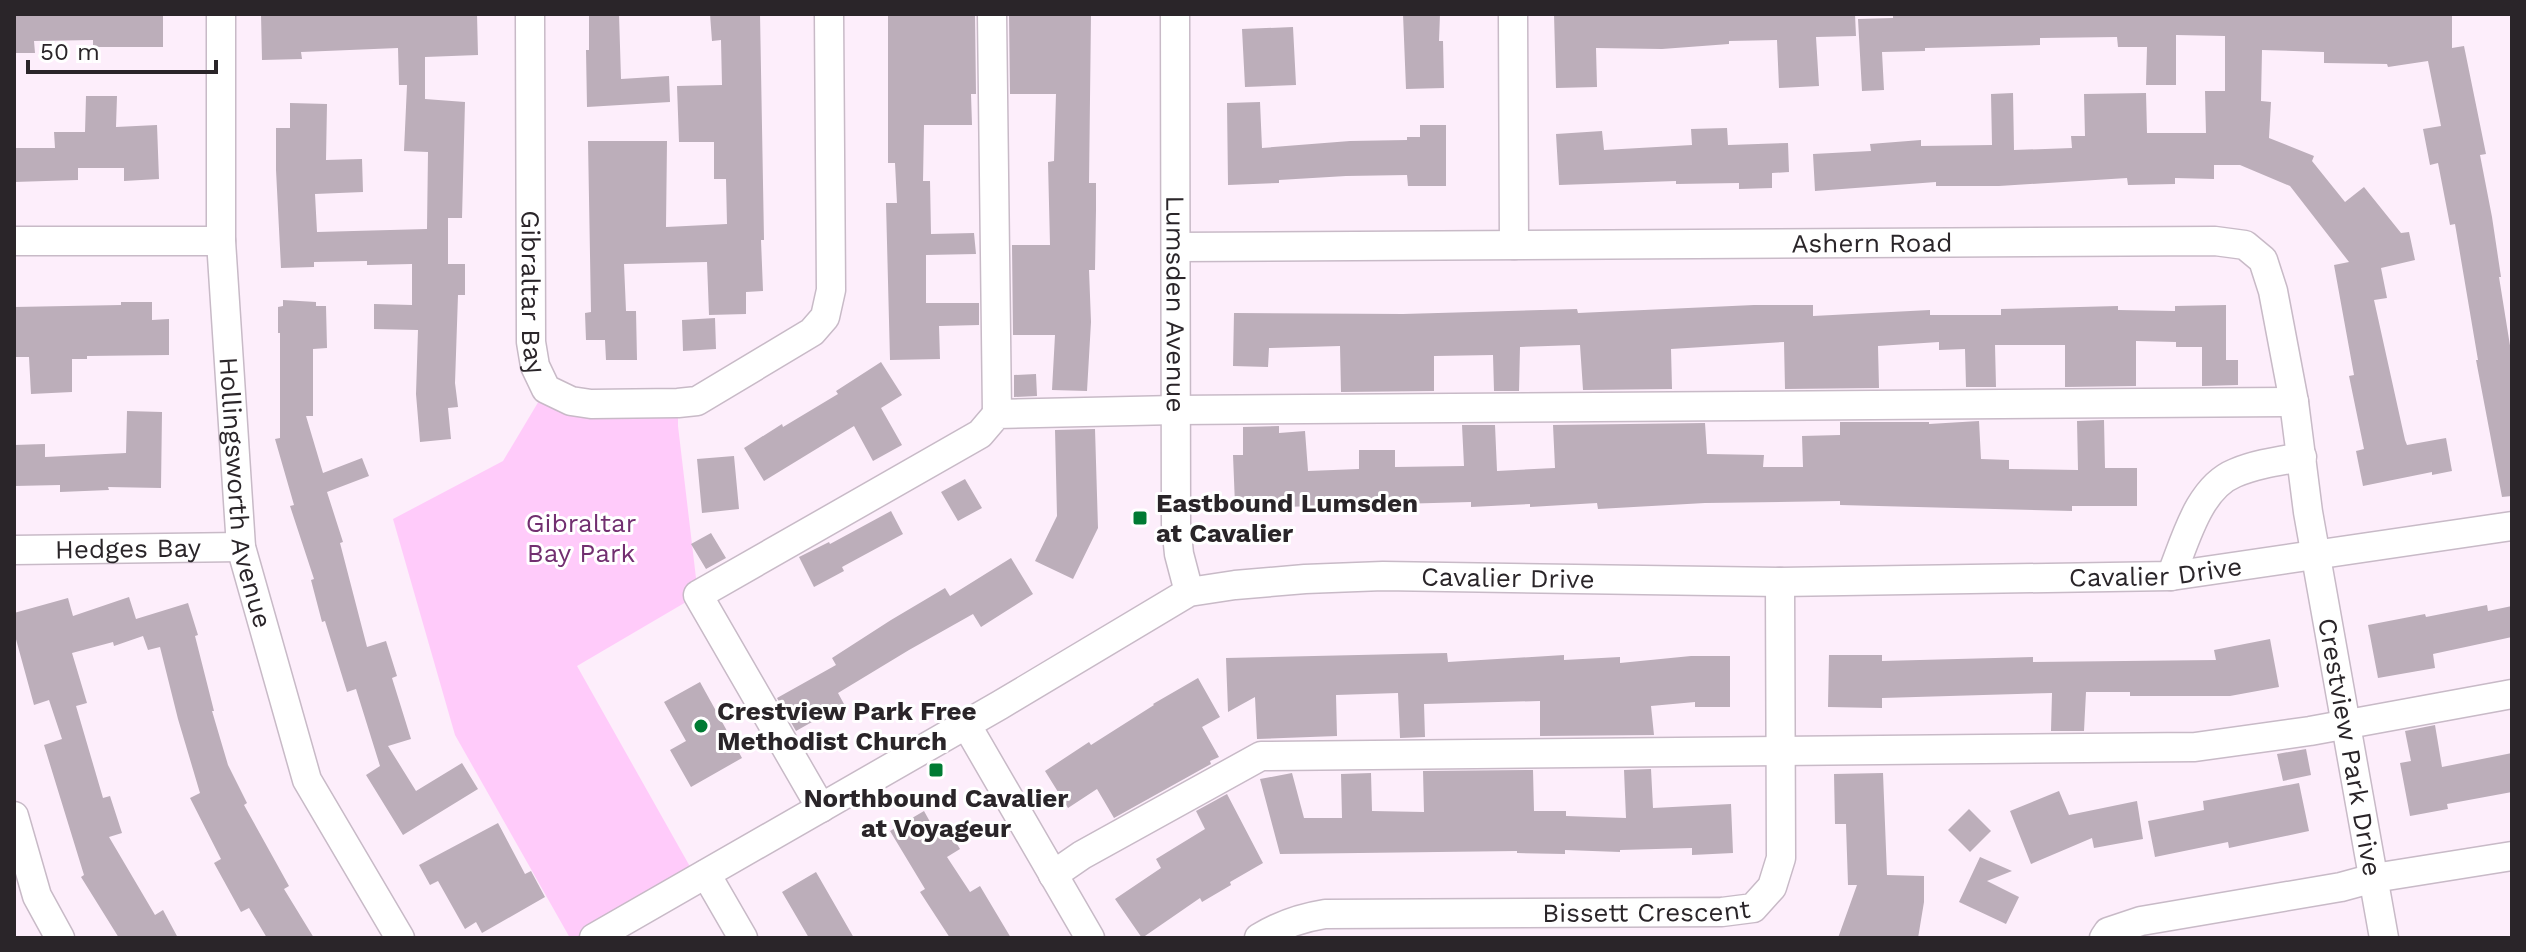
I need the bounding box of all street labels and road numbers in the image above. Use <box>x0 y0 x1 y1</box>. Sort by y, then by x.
street label: Lumsden Avenue <box>1160 195 1191 413</box>
street label: Gibraltar Bay <box>516 210 552 380</box>
street label: Ashern Road <box>1791 228 1953 258</box>
street label: Hollingsworth Avenue <box>214 356 278 631</box>
street label: Hedges Bay <box>55 533 202 564</box>
street label: Cavalier Drive <box>2069 551 2244 593</box>
street label: Cavalier Drive <box>1421 562 1595 594</box>
street label: Crestview Park Drive <box>2312 616 2388 879</box>
street label: Bissett Crescent <box>1542 893 1752 928</box>

